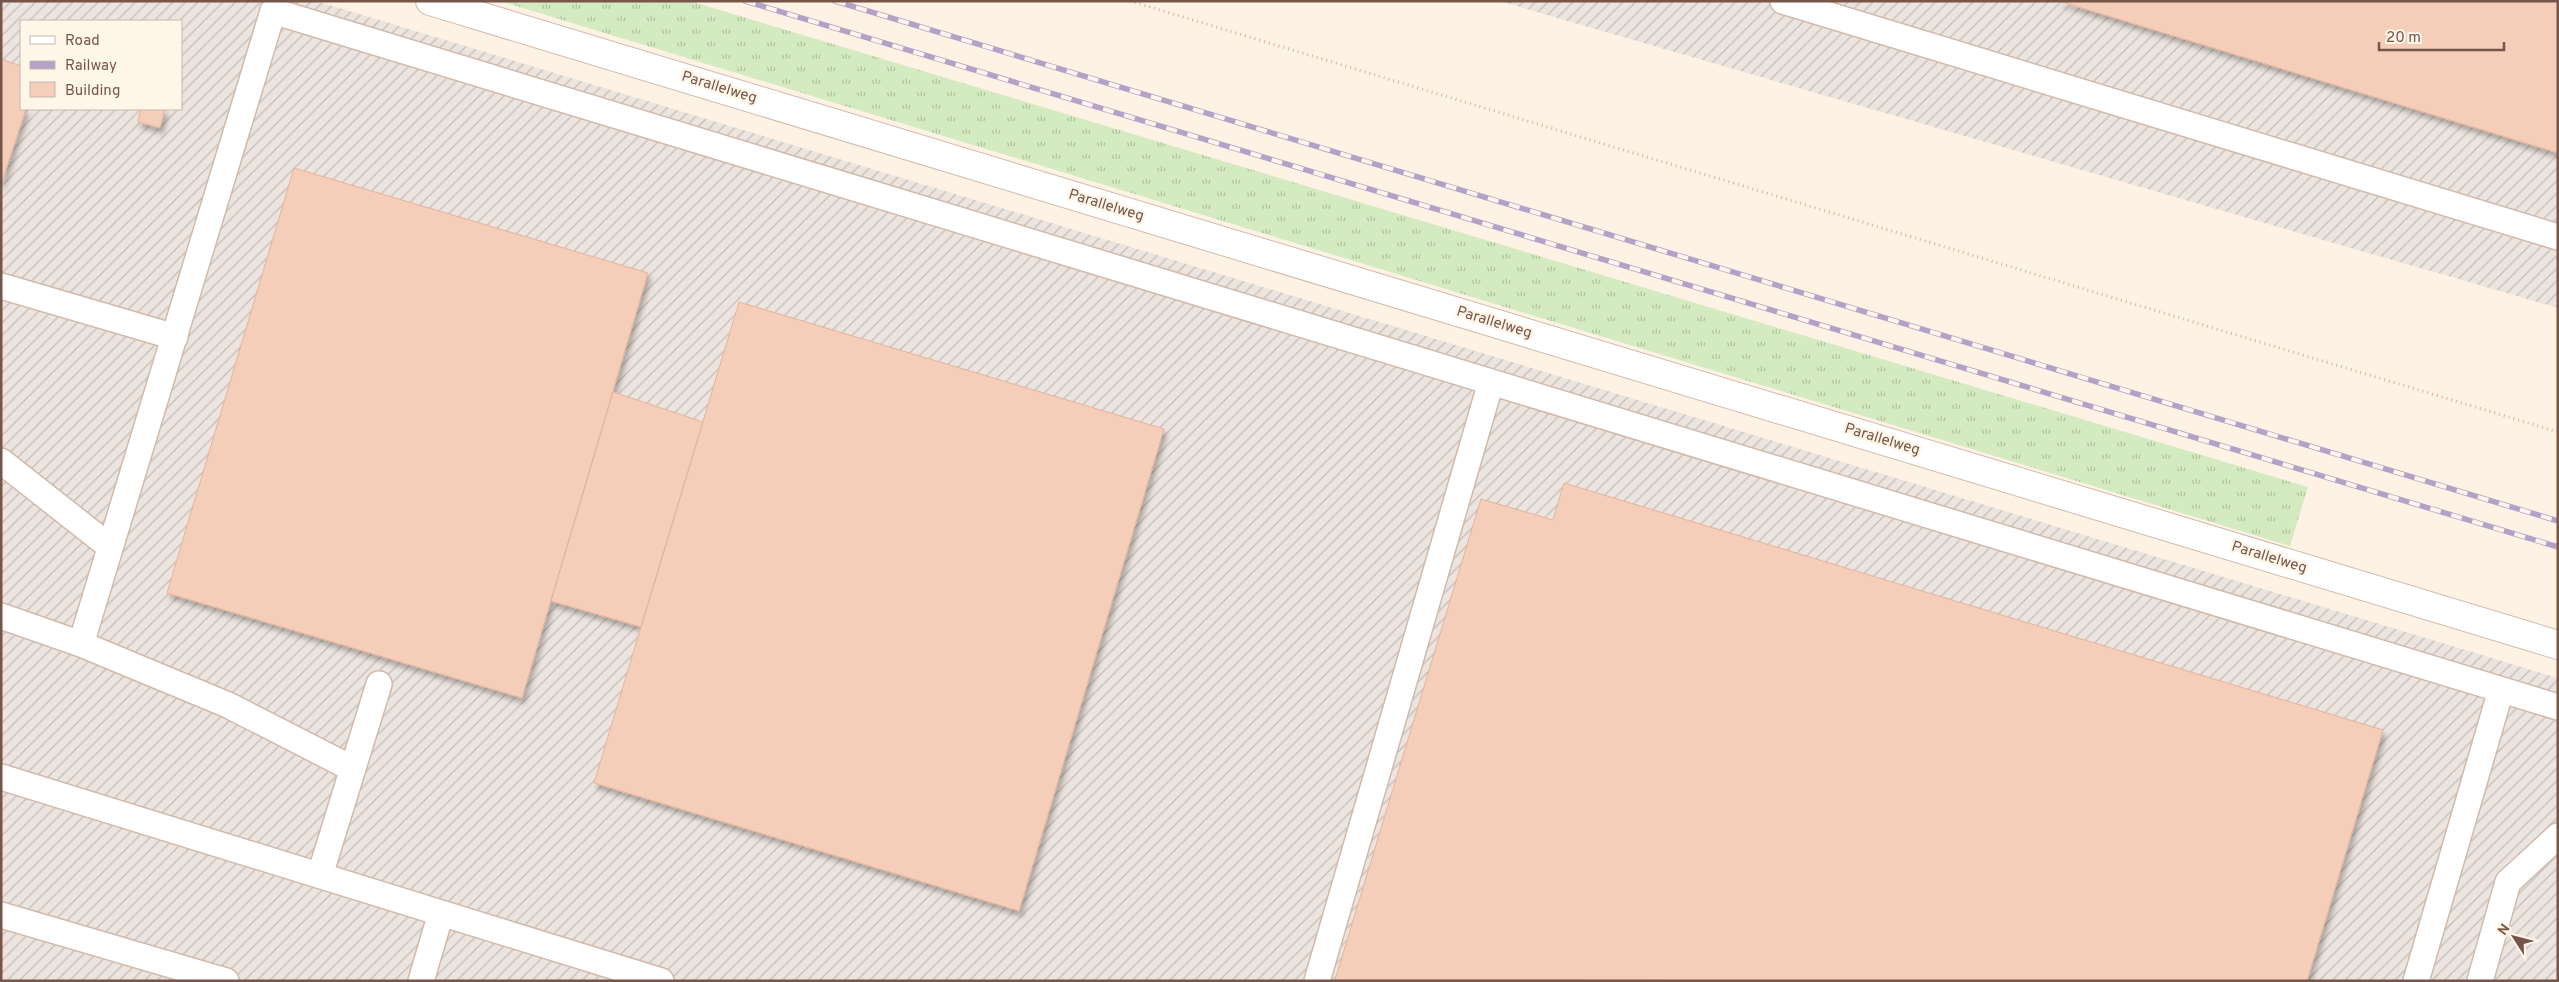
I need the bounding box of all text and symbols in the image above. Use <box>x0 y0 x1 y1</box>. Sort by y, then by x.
legend <box>20 20 182 110</box>
scale bar <box>2379 20 2504 52</box>
text: 20 m <box>2386 29 2421 48</box>
text: Road <box>65 32 100 51</box>
text: Railway <box>65 57 117 76</box>
street label: Parallelweg <box>679 68 759 108</box>
text: Building <box>65 82 120 101</box>
street label: Parallelweg <box>1066 186 1146 226</box>
street label: Parallelweg <box>1454 303 1534 343</box>
street label: Parallelweg <box>1842 420 1922 460</box>
street label: Parallelweg <box>2229 538 2309 578</box>
north arrow <box>2489 912 2539 962</box>
text: N <box>2495 921 2515 939</box>

